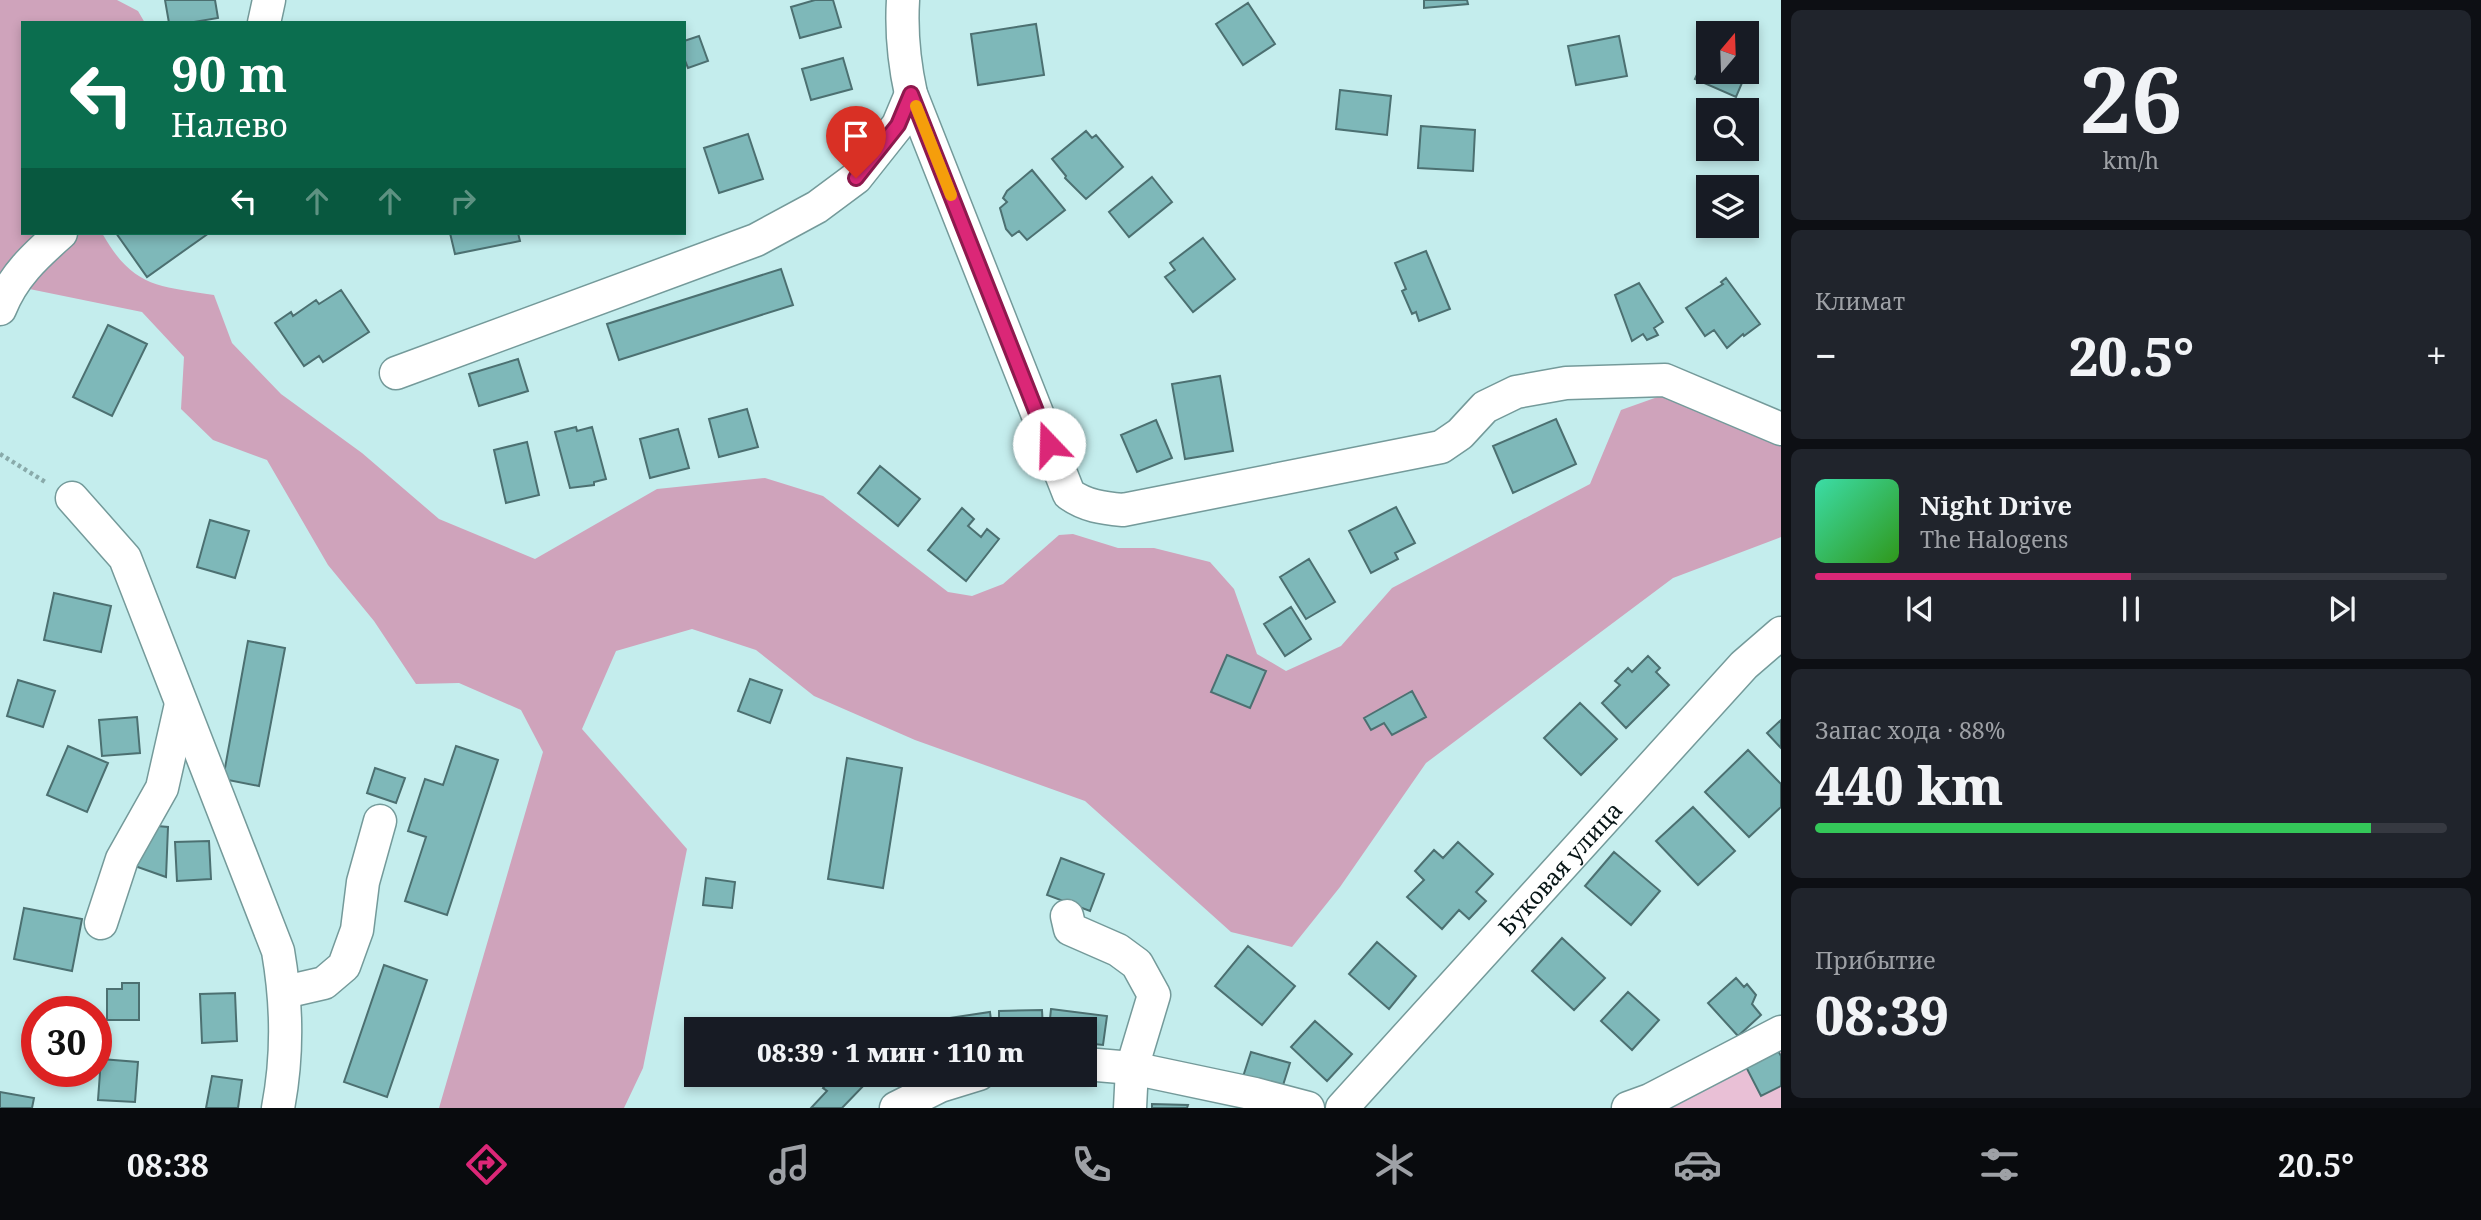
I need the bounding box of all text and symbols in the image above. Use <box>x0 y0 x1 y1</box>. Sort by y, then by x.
north arrow <box>1696 21 1759 84</box>
map controls <box>1696 21 1759 238</box>
text: 26 <box>2080 36 2182 160</box>
text: 90 m <box>171 40 287 106</box>
icon: left <box>56 49 147 140</box>
button: search <box>1696 98 1759 161</box>
text: Налево <box>171 103 288 146</box>
pin <box>826 106 886 178</box>
icon: arrive <box>837 117 875 155</box>
text: km/h <box>2103 144 2159 176</box>
button: layers <box>1696 175 1759 238</box>
icon: left <box>225 182 263 220</box>
icon: ahead <box>298 182 336 220</box>
icon: ahead <box>371 182 409 220</box>
icon: right <box>444 182 482 220</box>
text: Климат <box>1815 285 1905 317</box>
text: 20.5° <box>2069 320 2194 391</box>
text: − <box>1815 329 1837 381</box>
text: + <box>2426 329 2447 381</box>
position arrow <box>1012 407 1086 481</box>
text: Night Drive <box>1920 487 2072 523</box>
text: The Halogens <box>1920 523 2068 555</box>
icon: previous <box>1901 590 1939 628</box>
icon: pause <box>2112 590 2150 628</box>
icon: next <box>2323 590 2361 628</box>
text: Запас хода · 88% <box>1815 714 2005 746</box>
text: 440 km <box>1815 749 2003 820</box>
street label: Буковая улица <box>1491 794 1629 942</box>
text: Прибытие <box>1815 944 1936 976</box>
text: 08:39 <box>1815 979 1949 1050</box>
speed limit sign: 30 <box>21 996 112 1087</box>
text: 08:39 · 1 мин · 110 m <box>757 1034 1024 1070</box>
icon: directions <box>462 1140 511 1189</box>
icon: music <box>765 1140 814 1189</box>
icon: phone <box>1067 1140 1116 1189</box>
icon: climate <box>1370 1140 1419 1189</box>
icon: car <box>1673 1140 1722 1189</box>
icon: filters <box>1975 1140 2024 1189</box>
text: 08:38 <box>127 1143 209 1186</box>
text: 20.5° <box>2278 1143 2354 1186</box>

